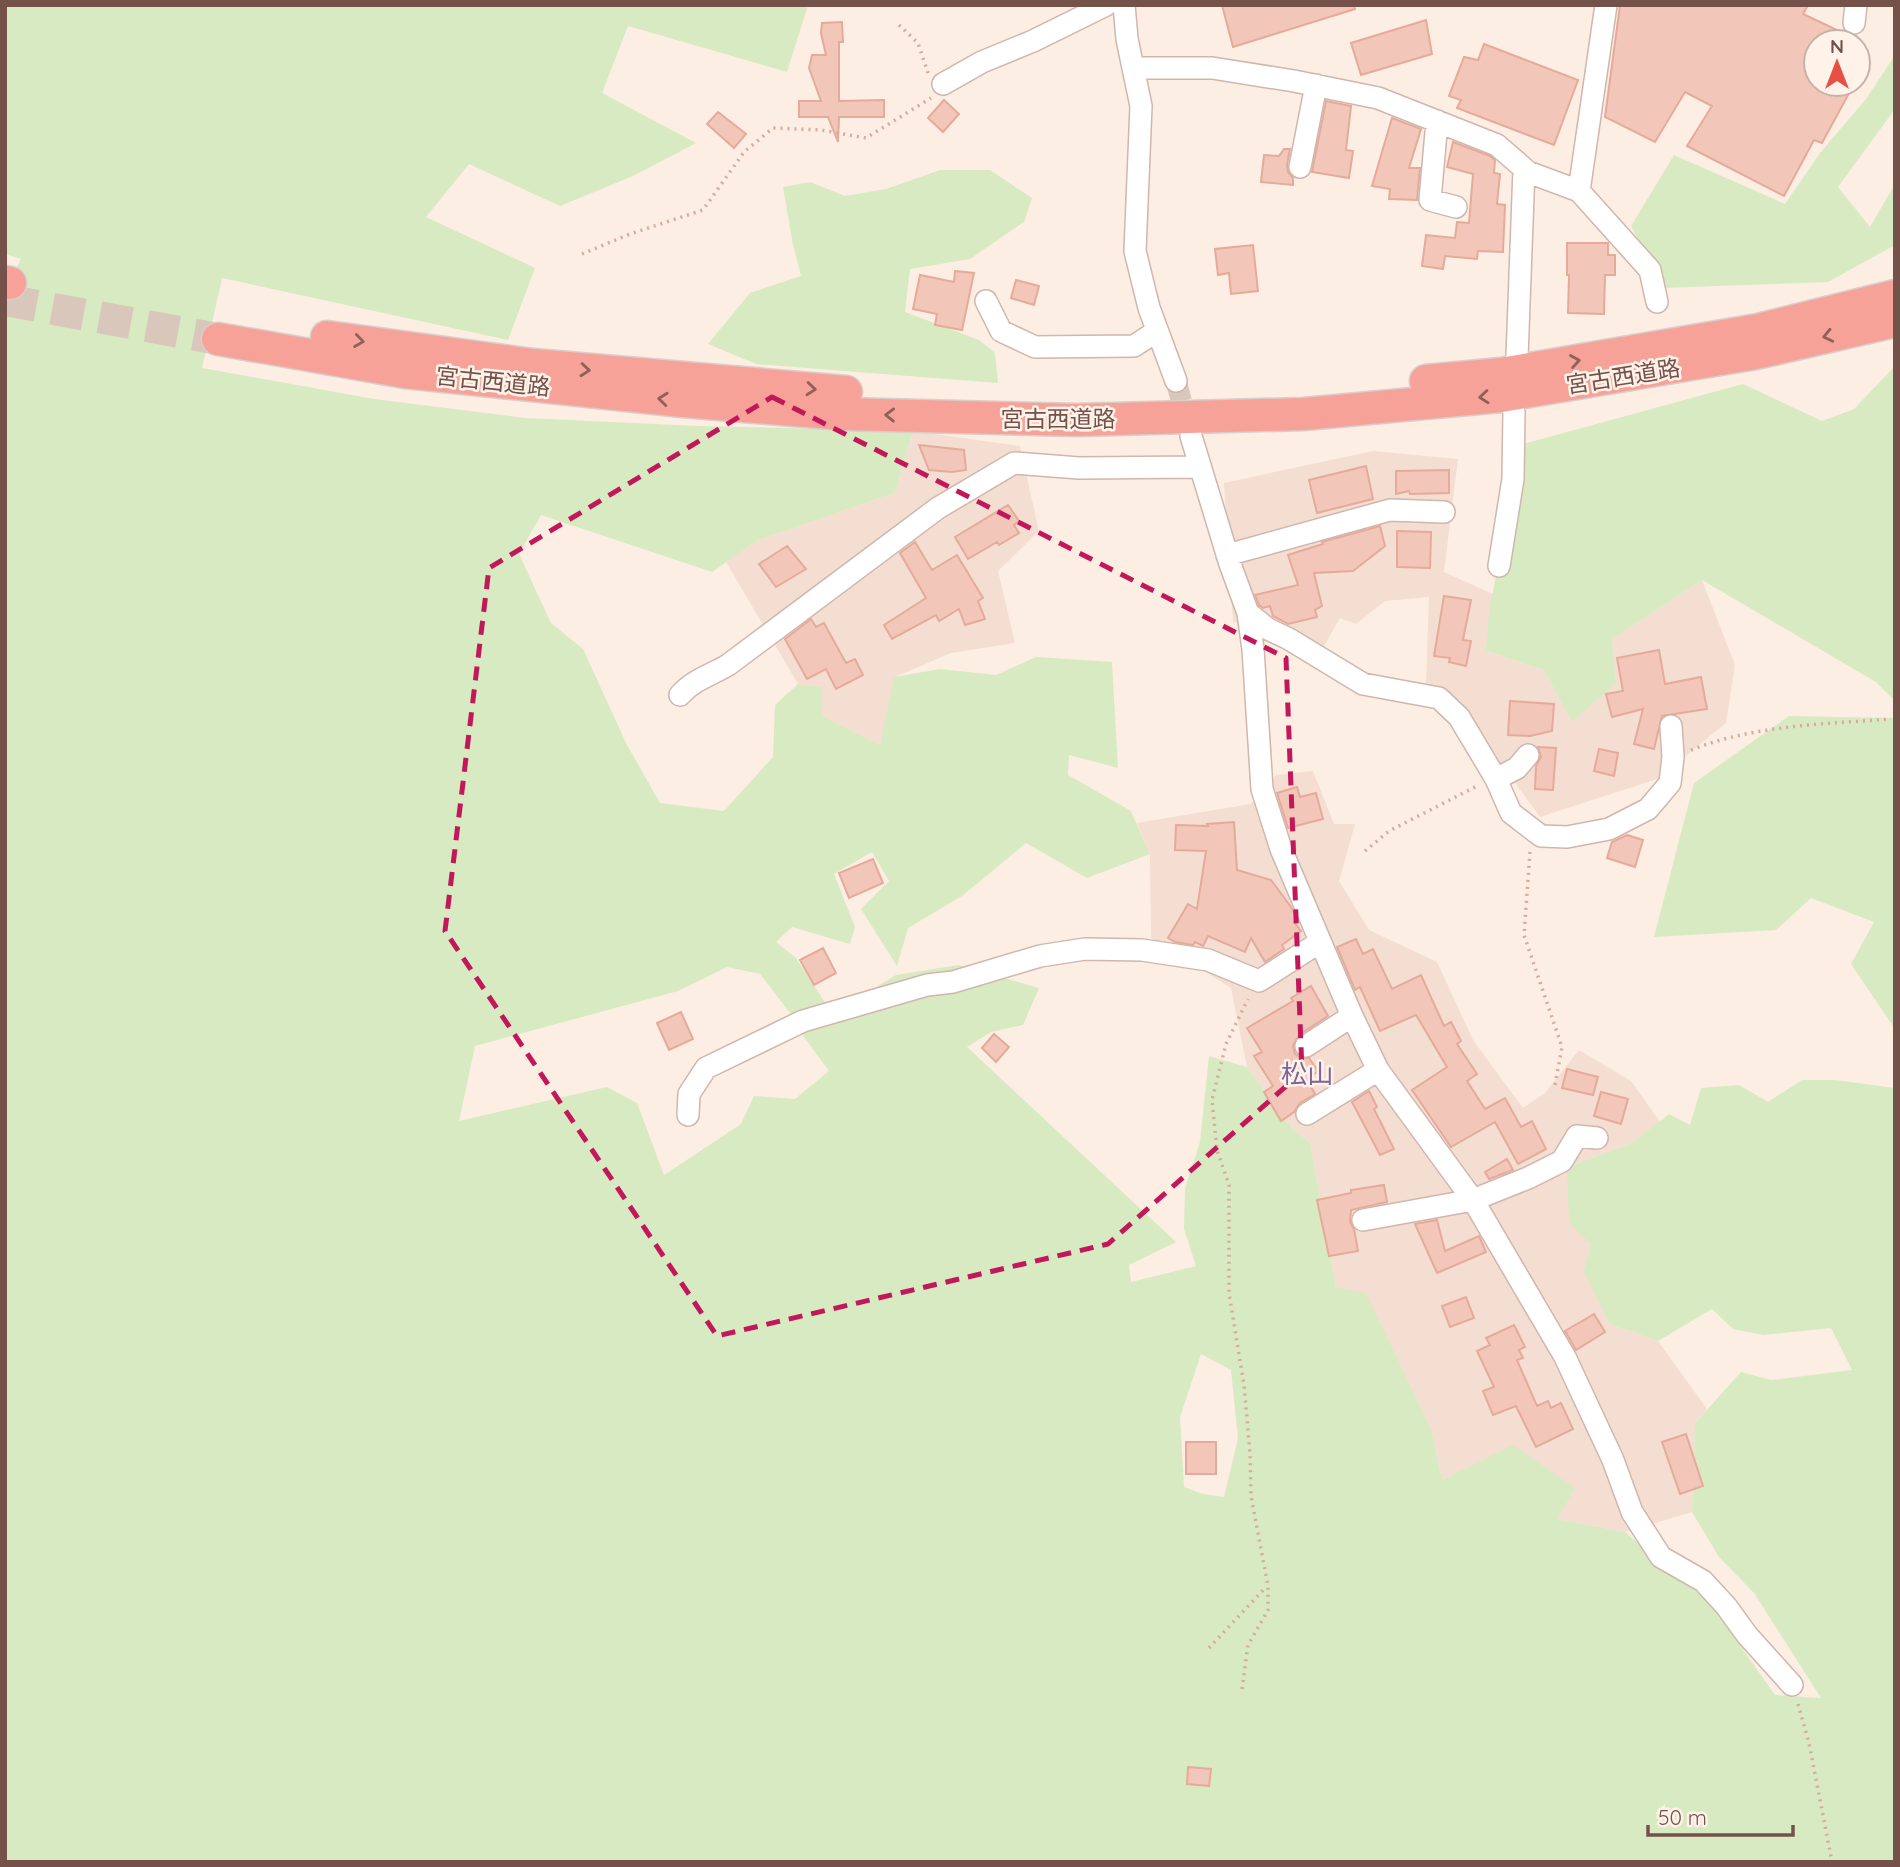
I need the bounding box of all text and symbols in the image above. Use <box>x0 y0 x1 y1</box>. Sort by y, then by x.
north arrow <box>1802 28 1872 98</box>
text: N <box>1830 34 1844 58</box>
one-way arrow <box>1822 328 1834 343</box>
one-way arrow <box>353 334 365 349</box>
street label: 宮古西道路 <box>1564 353 1682 399</box>
one-way arrow <box>1569 354 1581 369</box>
street label: 宮古西道路 <box>434 361 552 401</box>
one-way arrow <box>579 362 590 377</box>
one-way arrow <box>806 381 817 396</box>
one-way arrow <box>1478 390 1490 405</box>
one-way arrow <box>657 392 669 407</box>
street label: 宮古西道路 <box>1001 404 1116 433</box>
one-way arrow <box>884 407 894 423</box>
district label: 松山 <box>1281 1057 1333 1090</box>
scale bar <box>1648 1794 1793 1838</box>
text: 50 m <box>1658 1804 1707 1830</box>

